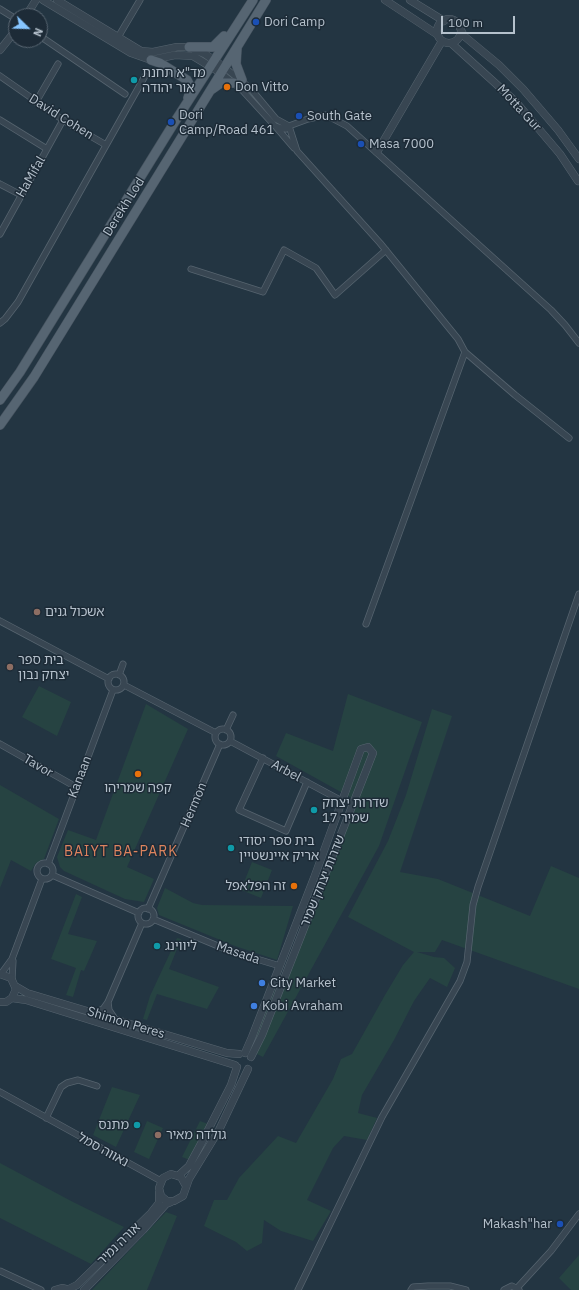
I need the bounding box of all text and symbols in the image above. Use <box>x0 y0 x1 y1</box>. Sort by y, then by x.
north arrow <box>8 8 48 48</box>
scale bar <box>443 8 517 34</box>
place label: Dori Camp <box>264 14 325 30</box>
text: 100 m <box>448 15 483 30</box>
marker: Dori Camp <box>251 17 261 27</box>
text: N <box>30 26 46 39</box>
place label: מד"א תחנת אור יהודה <box>142 65 206 96</box>
marker: מד"א תחנת אור יהודה <box>129 75 139 85</box>
place label: Don Vitto <box>235 79 289 95</box>
street label: Motta Gur <box>494 81 544 135</box>
marker: Don Vitto <box>222 82 232 92</box>
street label: David Cohen <box>26 91 96 143</box>
place label: Dori Camp/Road 461 <box>179 107 274 138</box>
place label: South Gate <box>307 108 372 124</box>
marker: South Gate <box>294 111 304 121</box>
marker: Dori Camp/Road 461 <box>166 117 176 127</box>
place label: Masa 7000 <box>369 136 434 152</box>
marker: Masa 7000 <box>356 139 366 149</box>
street label: HaMifal <box>13 154 49 200</box>
street label: Derekh Lod <box>100 175 148 239</box>
place label: אשכול גנים <box>45 604 105 620</box>
marker: אשכול גנים <box>32 607 42 617</box>
place label: בית ספר יצחק נבון <box>18 652 69 683</box>
marker: בית ספר יצחק נבון <box>5 662 15 672</box>
street label: Tavor <box>20 751 56 781</box>
street label: Kanaan <box>65 754 95 800</box>
street label: Arbel <box>269 757 303 785</box>
marker: קפה שמריהו <box>133 769 143 779</box>
place label: קפה שמריהו <box>104 780 172 796</box>
street label: Hermon <box>178 780 210 830</box>
place label: שדרות יצחק שמיר 17 <box>322 795 389 826</box>
marker: שדרות יצחק שמיר 17 <box>309 805 319 815</box>
place label: בית ספר יסודי אריק איינשטיין <box>239 833 319 864</box>
street label: שדרות יצחק שמיר <box>297 833 349 929</box>
marker: בית ספר יסודי אריק איינשטיין <box>226 843 236 853</box>
district label: BAIYT BA-PARK <box>64 844 178 860</box>
place label: זה הפלאפל <box>225 878 286 894</box>
marker: זה הפלאפל <box>289 881 299 891</box>
place label: ליווינג <box>165 938 197 954</box>
street label: Masada <box>214 938 262 968</box>
marker: ליווינג <box>152 941 162 951</box>
place label: City Market <box>270 975 336 991</box>
marker: City Market <box>257 978 267 988</box>
place label: Kobi Avraham <box>262 998 343 1014</box>
marker: Kobi Avraham <box>249 1001 259 1011</box>
street label: Shimon Peres <box>85 1004 167 1042</box>
place label: מתנס <box>98 1117 129 1133</box>
marker: מתנס <box>132 1120 142 1130</box>
place label: גולדה מאיר <box>166 1127 226 1143</box>
street label: נאווה סמל <box>75 1130 131 1170</box>
marker: גולדה מאיר <box>153 1130 163 1140</box>
place label: Makash"har <box>483 1216 552 1232</box>
marker: Makash"har <box>555 1219 565 1229</box>
street label: אורה נמיר <box>94 1220 144 1268</box>

